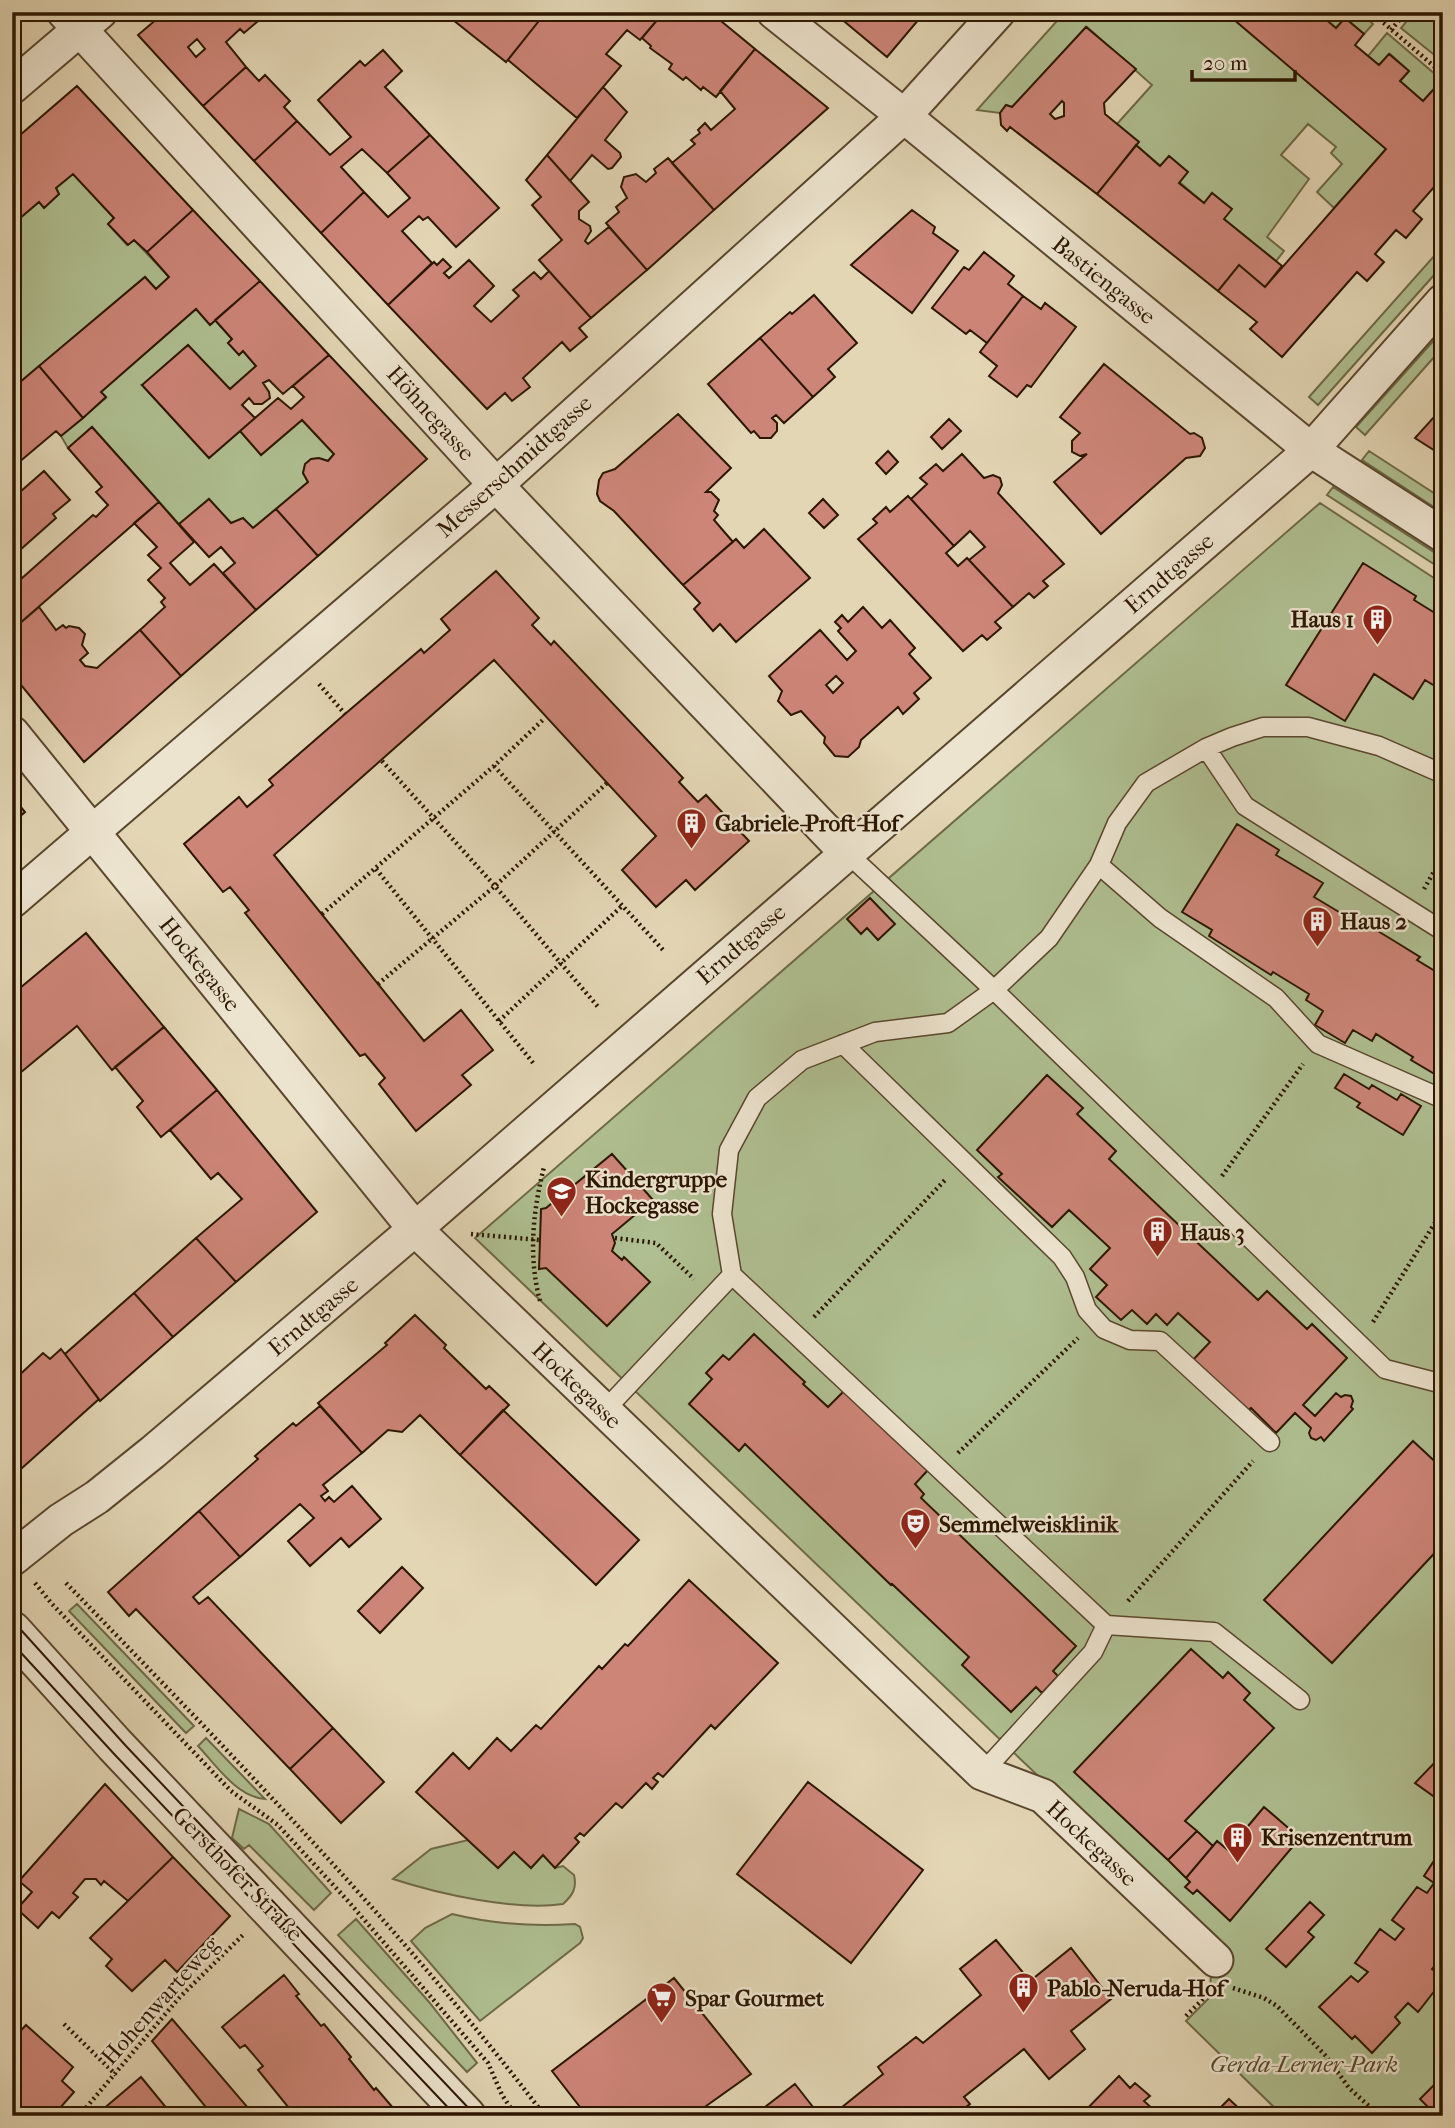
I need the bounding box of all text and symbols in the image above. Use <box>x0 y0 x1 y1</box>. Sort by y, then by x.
scale bar <box>1192 38 1296 82</box>
text: 20 m <box>1203 51 1248 75</box>
street label: Bastiengasse <box>1047 231 1161 330</box>
street label: Höhnegasse <box>381 360 480 466</box>
street label: Messerschmidtgasse <box>431 390 598 543</box>
street label: Erndtgasse <box>1119 527 1219 619</box>
building icon: Haus 1 <box>1360 602 1394 646</box>
place label: Haus 1 <box>1291 606 1354 633</box>
building icon: Gabriele-Proft-Hof <box>675 806 709 850</box>
place label: Gabriele-Proft-Hof <box>715 810 904 837</box>
street label: Erndtgasse <box>691 898 791 990</box>
building icon: Haus 2 <box>1300 904 1334 948</box>
place label: Haus 2 <box>1340 908 1407 935</box>
street label: Hockegasse <box>153 912 246 1017</box>
place label: Kindergruppe Hockegasse <box>585 1166 728 1219</box>
school or university icon: Kindergruppe Hockegasse <box>545 1175 579 1219</box>
building icon: Haus 3 <box>1140 1215 1174 1259</box>
place label: Haus 3 <box>1180 1219 1245 1246</box>
street label: Erndtgasse <box>263 1271 364 1362</box>
street label: Hockegasse <box>526 1336 627 1435</box>
theatre icon: Semmelweisklinik <box>899 1507 933 1551</box>
place label: Semmelweisklinik <box>939 1511 1119 1538</box>
street label: Hockegasse <box>1041 1795 1142 1892</box>
street label: Gersthofer Straße <box>167 1802 309 1947</box>
building icon: Krisenzentrum <box>1221 1820 1255 1864</box>
place label: Krisenzentrum <box>1261 1824 1413 1851</box>
street label: Hohenwarteweg <box>96 1930 226 2070</box>
building icon: Pablo-Neruda-Hof <box>1007 1971 1041 2015</box>
place label: Pablo-Neruda-Hof <box>1047 1975 1230 2002</box>
supermarket icon: Spar Gourmet <box>645 1981 679 2025</box>
place label: Spar Gourmet <box>685 1985 825 2012</box>
park label: Gerda-Lerner-Park <box>1210 2051 1398 2078</box>

